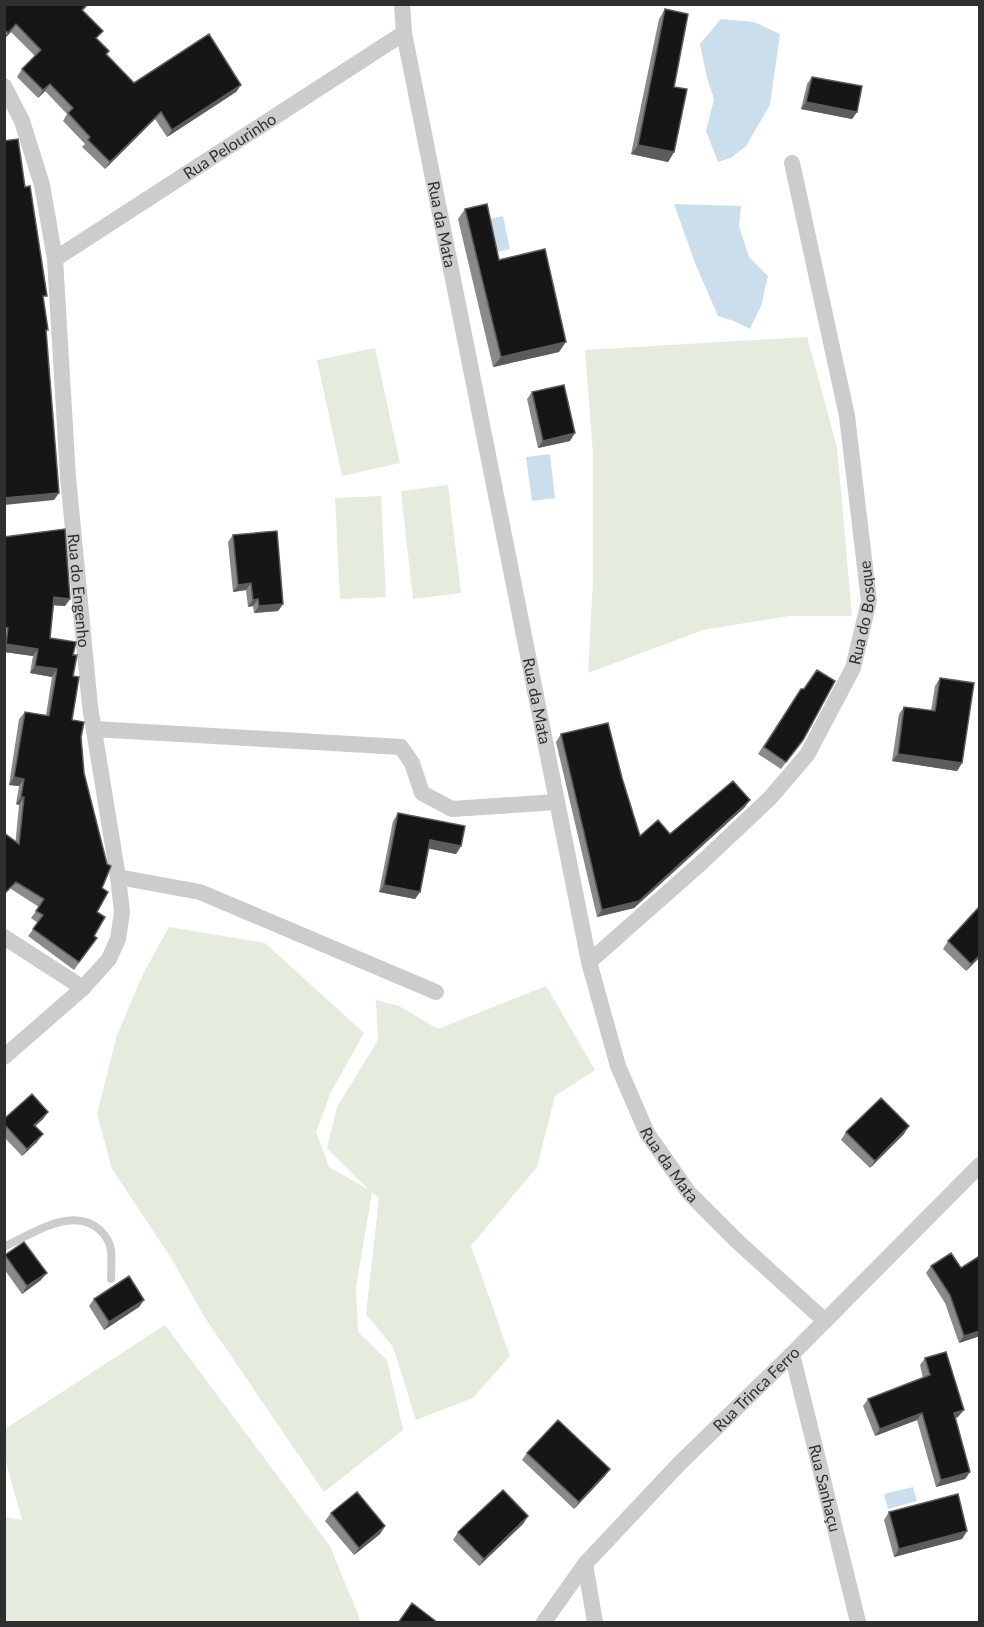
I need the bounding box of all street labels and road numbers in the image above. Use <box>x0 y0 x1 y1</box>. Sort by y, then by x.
street label: Rua Pelourinho <box>179 109 279 183</box>
street label: Rua da Mata <box>425 179 460 269</box>
street label: Rua do Engenho <box>64 533 94 648</box>
street label: Rua do Bosque <box>844 560 878 666</box>
street label: Rua da Mata <box>520 656 555 746</box>
street label: Rua da Mata <box>637 1124 703 1206</box>
street label: Rua Trinca Ferro <box>709 1342 803 1435</box>
street label: Rua Sanhaçu <box>806 1442 845 1534</box>

